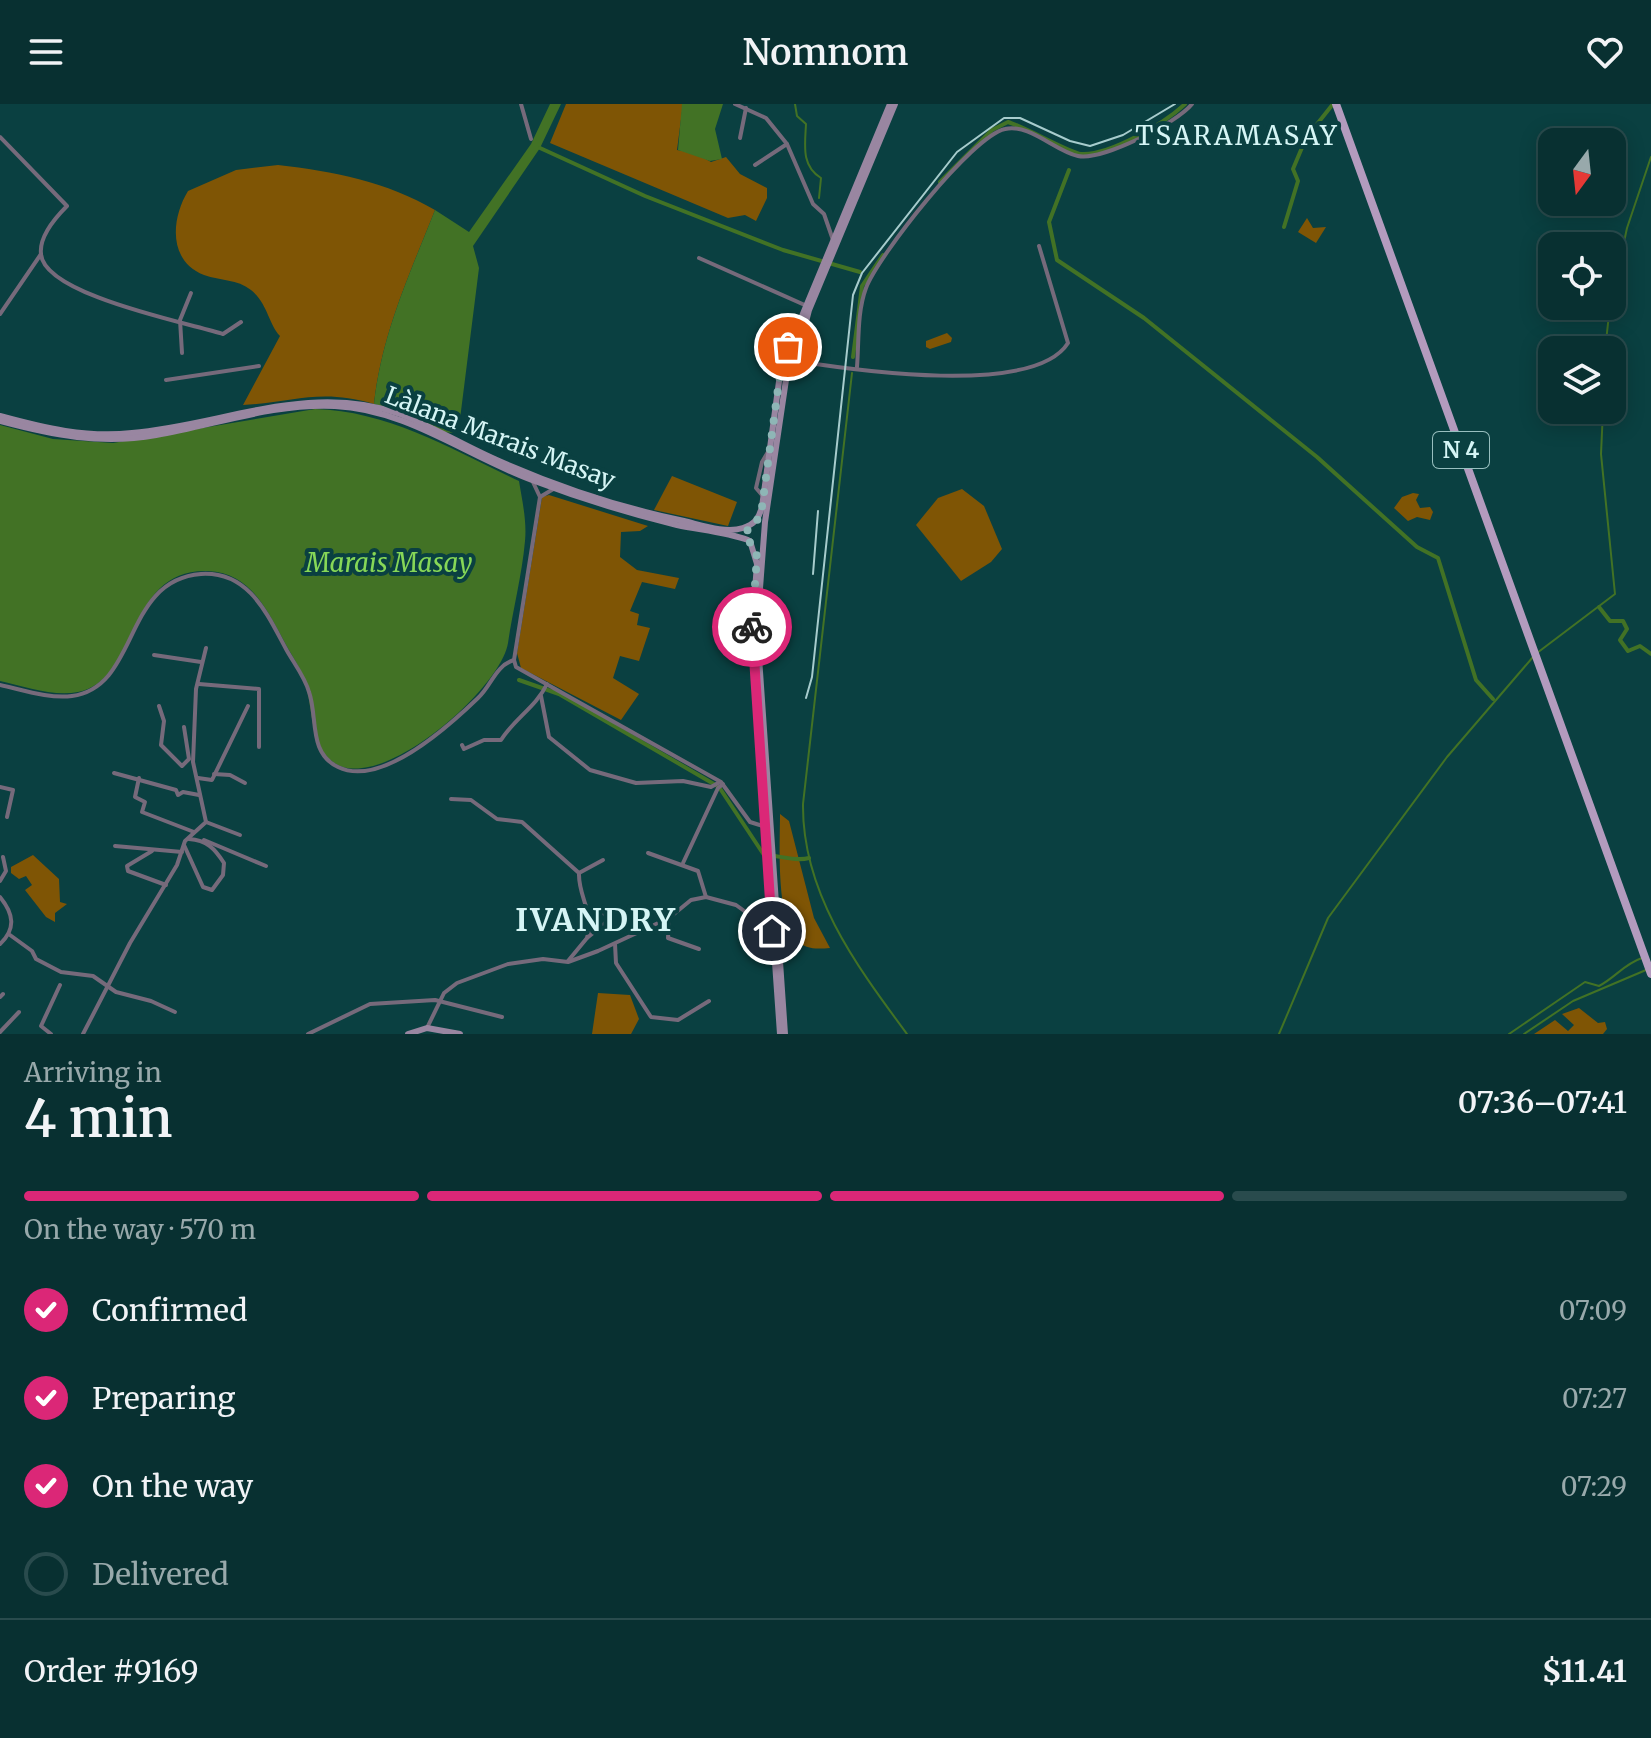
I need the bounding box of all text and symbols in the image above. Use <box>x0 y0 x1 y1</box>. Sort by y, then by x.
icon: menu <box>24 30 68 74</box>
text: Nomnom <box>742 30 909 75</box>
icon: heart <box>1583 30 1627 74</box>
district label: TSARAMASAY <box>1135 119 1339 152</box>
north arrow <box>1538 128 1626 216</box>
map controls <box>1538 128 1626 424</box>
button: locate <box>1538 232 1626 320</box>
pin <box>754 313 822 381</box>
icon: bag <box>766 325 810 369</box>
button: layers <box>1538 336 1626 424</box>
street label: Làlana Marais Masay <box>381 379 620 496</box>
road number: N 4 <box>1433 432 1489 468</box>
water label: Marais Masay <box>305 546 472 579</box>
courier <box>712 587 792 667</box>
icon: bike <box>730 605 774 649</box>
pin <box>738 897 806 965</box>
district label: IVANDRY <box>515 900 677 940</box>
icon: home <box>750 909 794 953</box>
text: Arriving in <box>24 1056 162 1089</box>
text: 07:36–07:41 <box>1458 1083 1627 1121</box>
text: 4 min <box>24 1086 173 1151</box>
text: On the way · 570 m <box>24 1213 256 1246</box>
icon: check <box>24 1288 68 1332</box>
text: Confirmed <box>92 1291 247 1329</box>
text: 07:09 <box>1559 1294 1627 1327</box>
icon: check <box>24 1376 68 1420</box>
text: Preparing <box>92 1379 235 1417</box>
text: 07:27 <box>1562 1382 1627 1415</box>
icon: check <box>24 1464 68 1508</box>
text: On the way <box>92 1467 253 1505</box>
text: 07:29 <box>1561 1470 1627 1503</box>
text: Delivered <box>92 1555 229 1593</box>
text: Order #9169 <box>24 1652 199 1690</box>
text: $11.41 <box>1542 1652 1627 1690</box>

